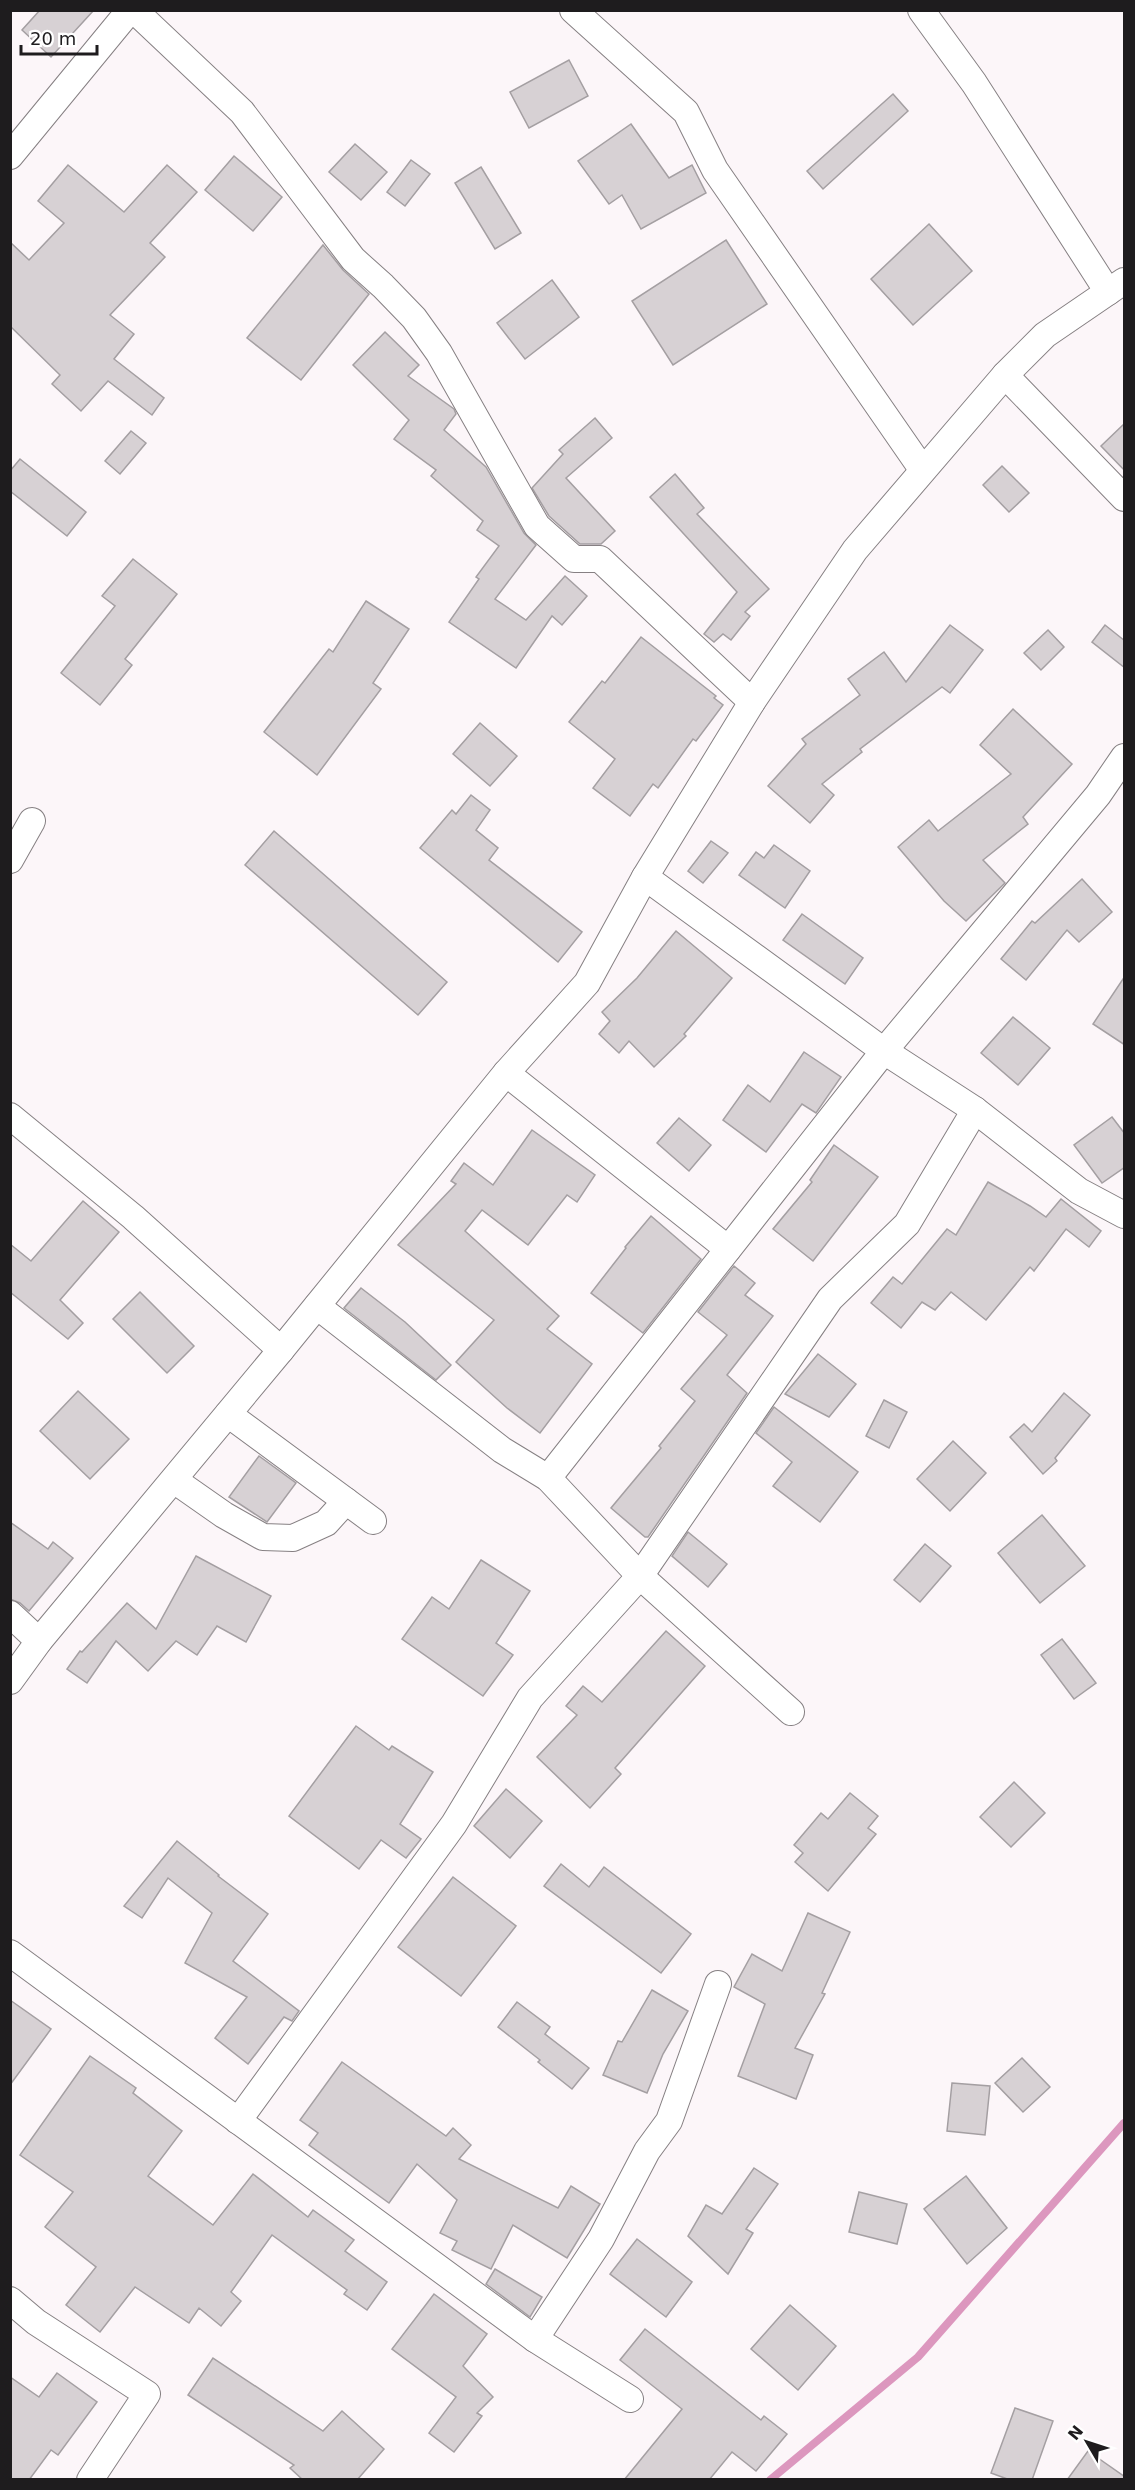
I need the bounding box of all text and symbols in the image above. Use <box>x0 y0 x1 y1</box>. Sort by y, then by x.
scale bar <box>21 18 98 56</box>
text: 20 m <box>30 28 76 49</box>
north arrow <box>1057 2412 1117 2472</box>
text: N <box>1064 2422 1087 2444</box>

